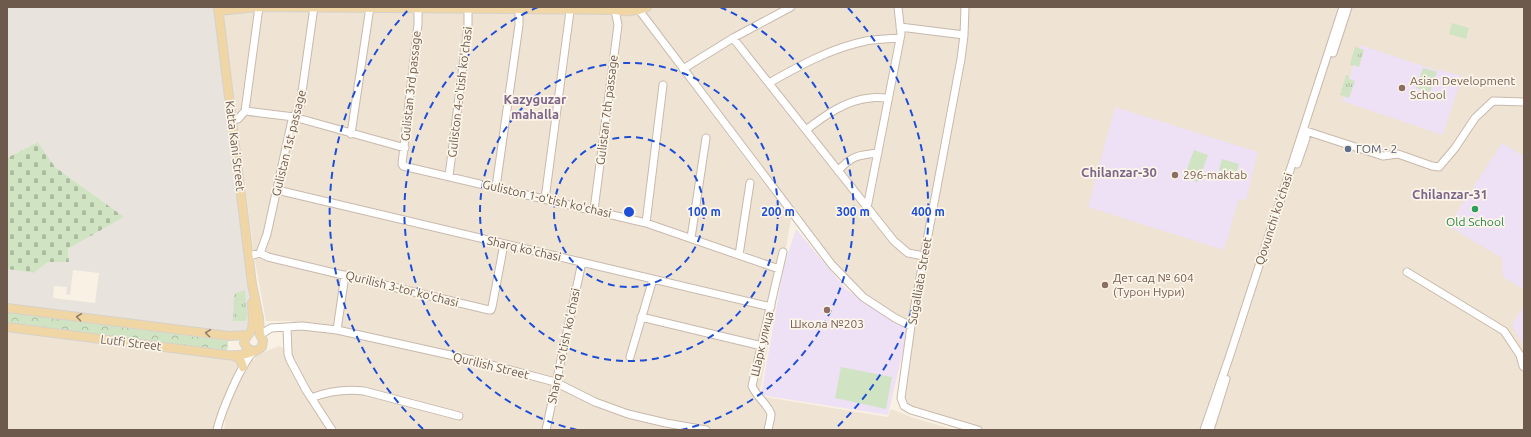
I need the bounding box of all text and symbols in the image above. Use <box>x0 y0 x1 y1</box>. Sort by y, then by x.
street label: Guliston 4-o'tish ko'chasi <box>445 26 474 158</box>
street label: Gulistan 3rd passage <box>398 30 423 142</box>
street label: Gulistan 7th passage <box>593 54 620 166</box>
place label: Asian Development School <box>1410 74 1515 101</box>
marker: Asian Development School <box>1397 83 1407 93</box>
street label: Gulistan 1st passage <box>269 88 308 197</box>
district label: Kazyguzar mahalla <box>504 92 567 121</box>
street label: Katta Kani Street <box>223 100 248 192</box>
place label: ГОМ - 2 <box>1356 142 1397 155</box>
marker: ГОМ - 2 <box>1343 144 1353 154</box>
district label: Chilanzar-30 <box>1081 165 1157 179</box>
place label: 296-maktab <box>1183 168 1247 181</box>
marker: 296-maktab <box>1170 170 1180 180</box>
street label: Qovunchi ko'chasi <box>1252 171 1295 267</box>
street label: Guliston 1-o'tish ko'chasi <box>481 177 613 220</box>
district label: Chilanzar-31 <box>1412 187 1488 201</box>
marker: Old School <box>1470 204 1480 214</box>
centre of rings <box>622 205 636 219</box>
text: 100 m <box>687 205 721 218</box>
text: 200 m <box>761 205 795 218</box>
text: 300 m <box>836 205 870 218</box>
text: 400 m <box>911 205 945 218</box>
place label: Old School <box>1446 215 1504 228</box>
street label: Sharq ko'chasi <box>486 234 563 263</box>
street label: Sugalliata Street <box>905 236 934 326</box>
street label: Qurilish 3-tor ko'chasi <box>344 268 460 309</box>
place label: Дет сад № 604 (Турон Нури) <box>1113 271 1194 299</box>
marker: Дет сад № 604 (Турон Нури) <box>1100 280 1110 290</box>
street label: Sharq 1-o'tish ko'chasi <box>545 287 582 405</box>
marker: Школа №203 <box>822 305 832 315</box>
street label: Шарк улица <box>748 310 775 378</box>
one-way arrow <box>76 313 82 322</box>
place label: Школа №203 <box>790 317 864 330</box>
one-way arrow <box>205 329 211 338</box>
street label: Lutfi Street <box>100 332 163 353</box>
street label: Qurilish Street <box>452 350 531 381</box>

